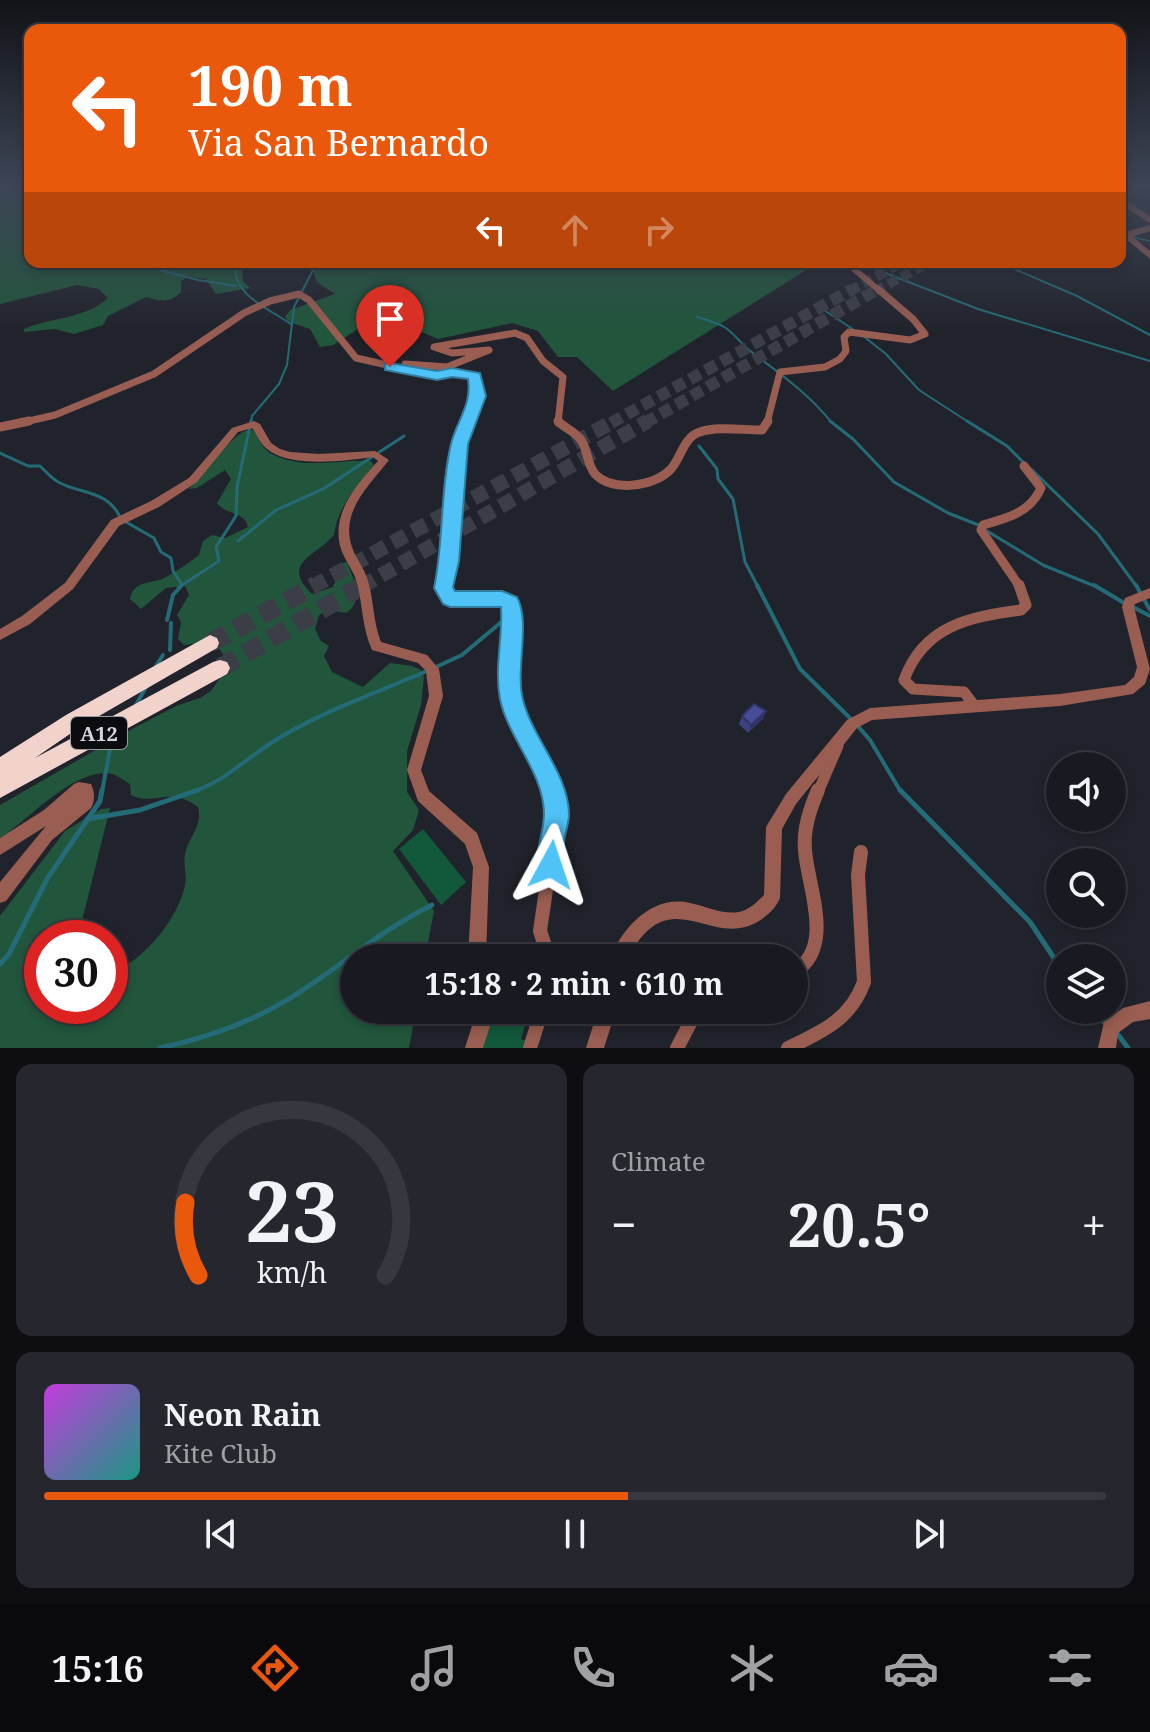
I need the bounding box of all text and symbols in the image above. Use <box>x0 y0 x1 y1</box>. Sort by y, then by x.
text: 190 m <box>188 46 353 122</box>
icon: left <box>56 56 160 160</box>
text: Via San Bernardo <box>188 118 489 167</box>
icon: left <box>469 208 513 252</box>
icon: ahead <box>553 208 597 252</box>
icon: right <box>637 208 681 252</box>
pin <box>356 285 424 367</box>
icon: arrive <box>368 297 412 341</box>
road number: A12 <box>71 717 127 749</box>
map controls <box>1046 752 1126 1024</box>
button: sound <box>1046 752 1126 832</box>
position arrow <box>509 823 593 907</box>
button: search <box>1046 848 1126 928</box>
speed limit sign: 30 <box>24 920 128 1024</box>
button: layers <box>1046 944 1126 1024</box>
text: 15:18 · 2 min · 610 m <box>425 963 723 1004</box>
text: Climate <box>611 1143 706 1179</box>
text: 23 <box>244 1153 339 1266</box>
text: 20.5° <box>787 1183 931 1265</box>
text: − <box>611 1194 636 1254</box>
text: + <box>1081 1194 1106 1254</box>
text: km/h <box>256 1252 327 1291</box>
text: Neon Rain <box>164 1394 321 1435</box>
text: Kite Club <box>164 1435 277 1471</box>
icon: previous <box>199 1512 243 1556</box>
icon: pause <box>553 1512 597 1556</box>
icon: next <box>907 1512 951 1556</box>
icon: directions <box>247 1640 303 1696</box>
icon: music <box>406 1640 462 1696</box>
icon: phone <box>565 1640 621 1696</box>
icon: climate <box>724 1640 780 1696</box>
icon: car <box>883 1640 939 1696</box>
icon: filters <box>1042 1640 1098 1696</box>
text: 15:16 <box>52 1644 144 1693</box>

